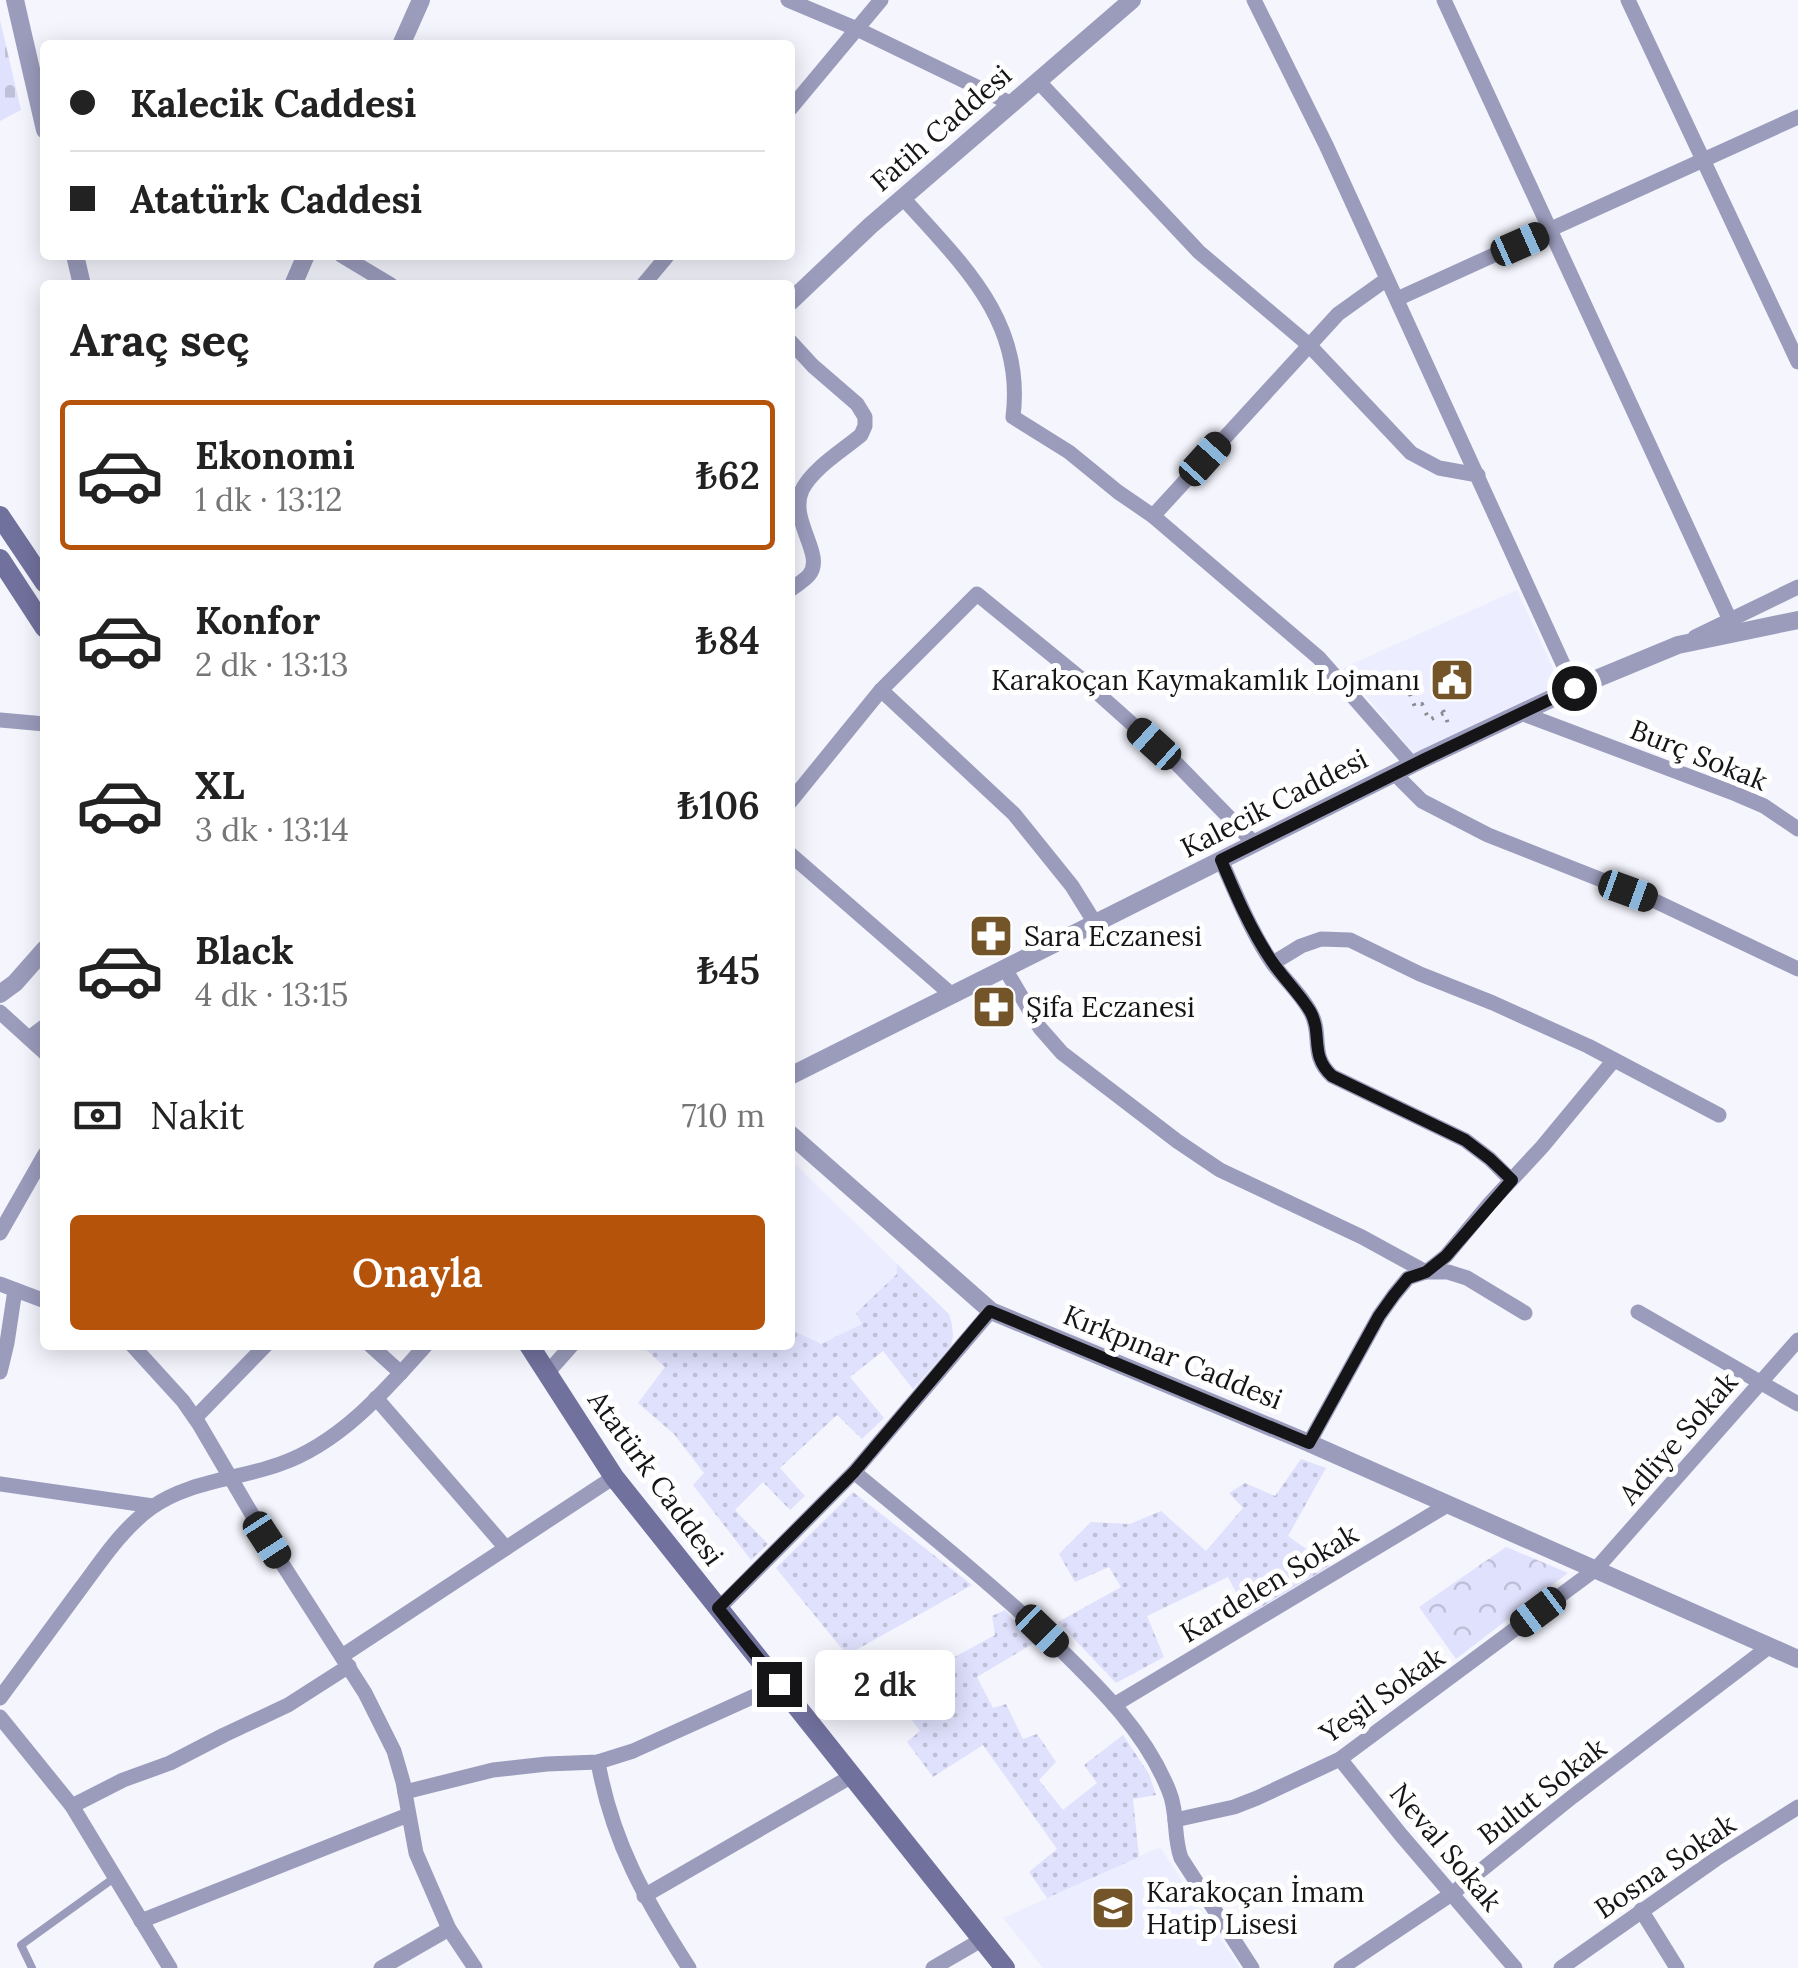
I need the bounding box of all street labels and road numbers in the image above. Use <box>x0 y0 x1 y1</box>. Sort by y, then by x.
street label: Fatih Caddesi <box>863 57 1019 199</box>
street label: Burç Sokak <box>1625 711 1773 799</box>
street label: Kalecik Caddesi <box>1175 740 1373 866</box>
street label: Kırkpınar Caddesi <box>1058 1297 1288 1417</box>
street label: Adliye Sokak <box>1610 1364 1745 1512</box>
street label: Atatürk Caddesi <box>580 1383 732 1573</box>
street label: Kardelen Sokak <box>1173 1516 1365 1650</box>
street label: Yeşil Sokak <box>1312 1639 1451 1752</box>
street label: Bulut Sokak <box>1471 1730 1613 1852</box>
street label: Neval Sokak <box>1382 1776 1510 1918</box>
street label: Bosna Sokak <box>1588 1806 1742 1926</box>

